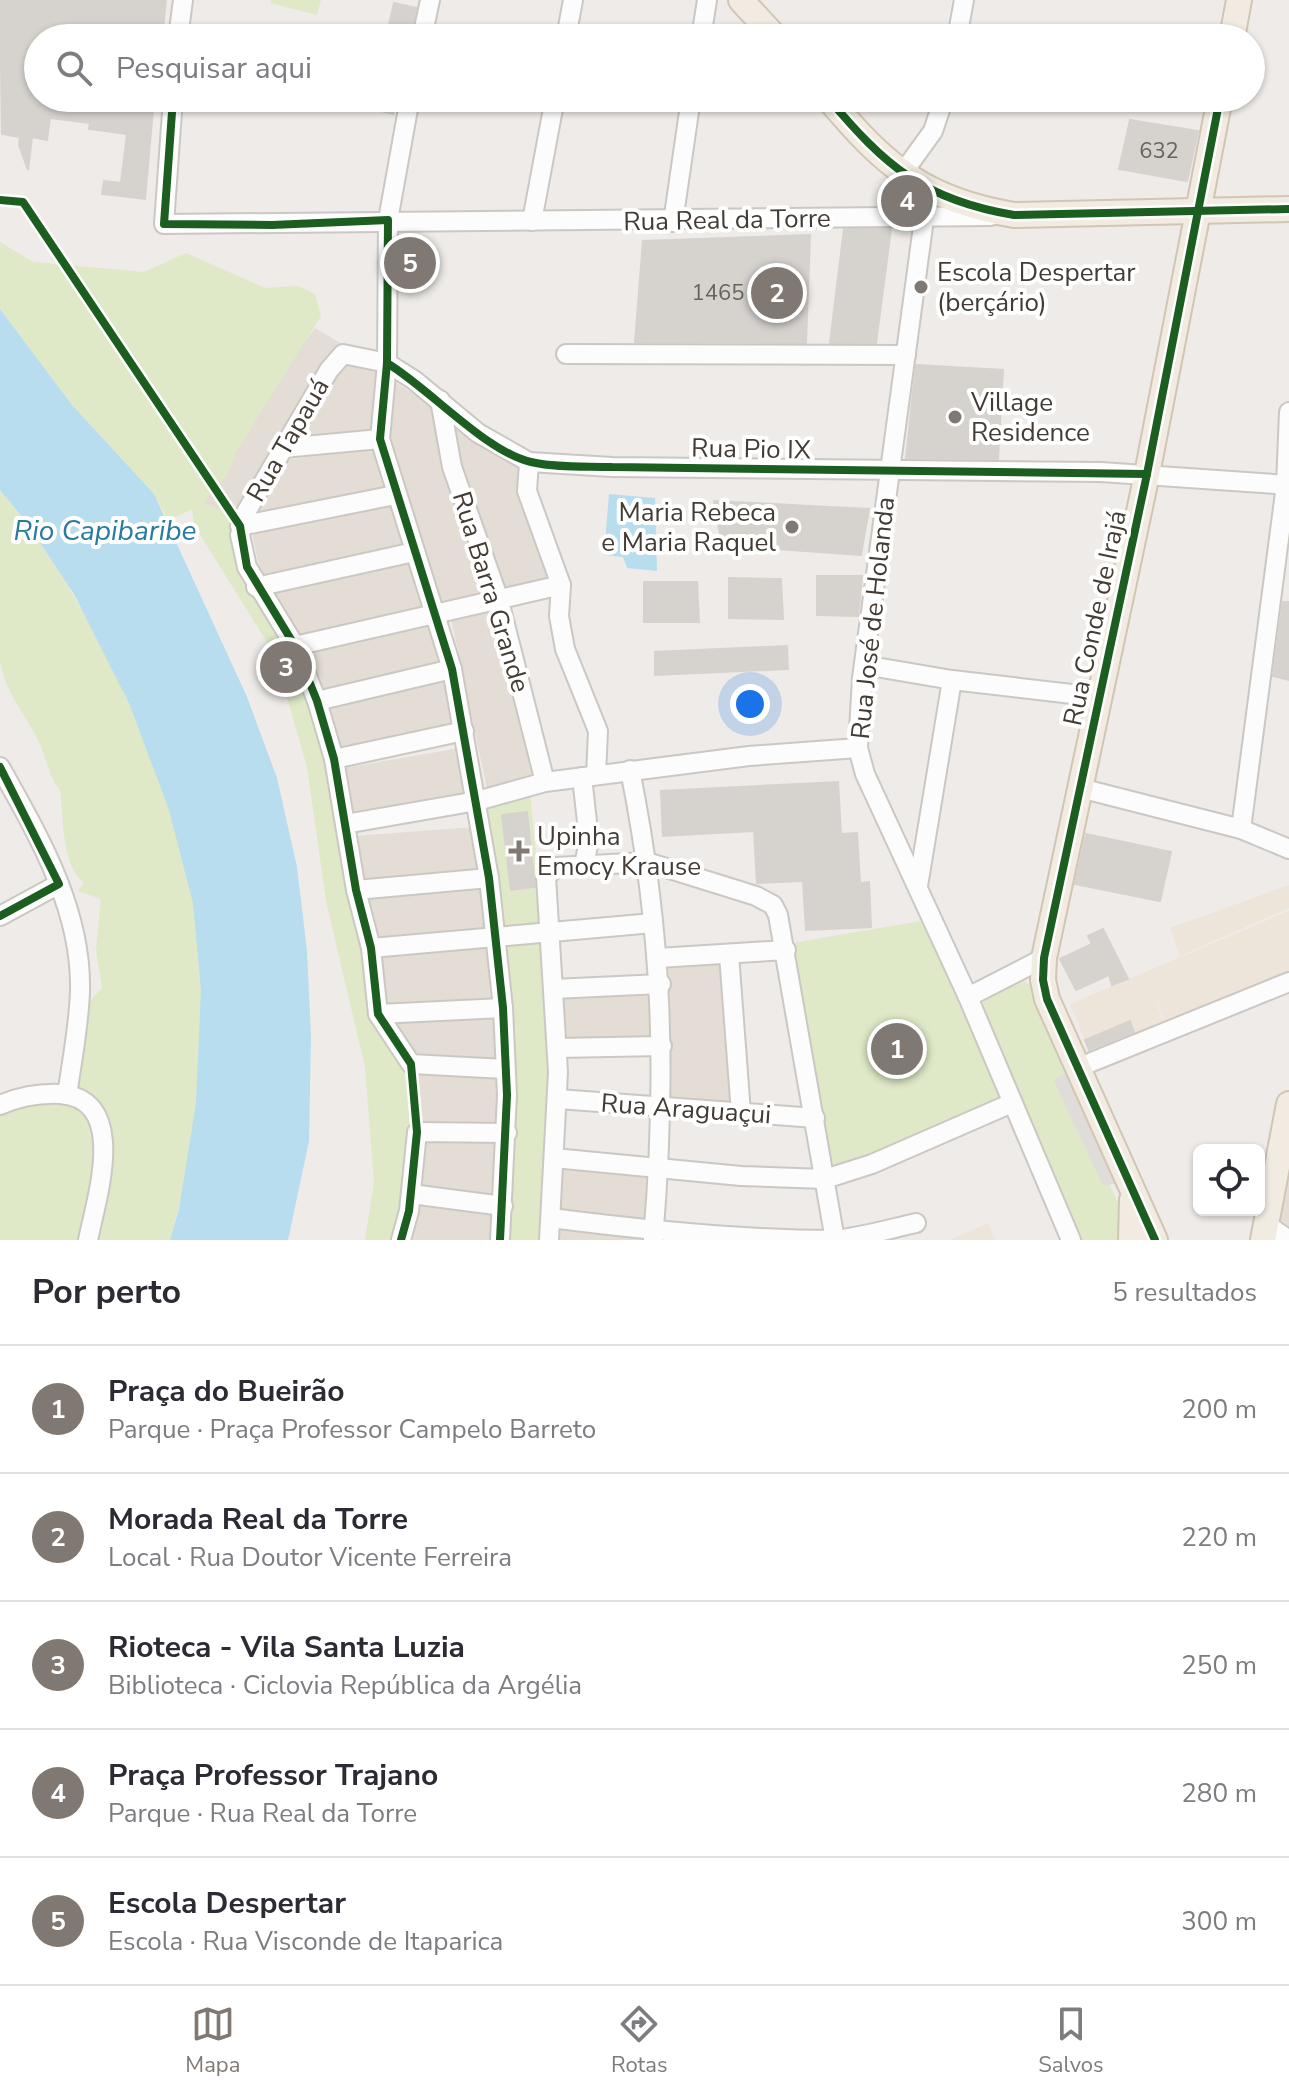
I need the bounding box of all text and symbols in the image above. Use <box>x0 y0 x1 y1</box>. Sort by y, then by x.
search box <box>24 24 1265 112</box>
icon: search <box>52 46 96 90</box>
text: Pesquisar aqui <box>116 48 312 89</box>
house number: 632 <box>1139 136 1179 166</box>
pin: 4 <box>881 171 933 231</box>
street label: Rua Real da Torre <box>623 201 831 239</box>
pin: 5 <box>384 233 436 293</box>
place label: Escola Despertar (berçário) <box>937 255 1136 320</box>
pin: 2 <box>751 263 803 323</box>
house number: 1465 <box>692 278 744 308</box>
marker: Escola Despertar (berçário) <box>912 278 930 296</box>
street label: Rua Tapauá <box>239 372 337 508</box>
place label: Village Residence <box>970 385 1090 450</box>
marker: Village Residence <box>946 408 964 426</box>
street label: Rua Pio IX <box>691 430 811 468</box>
street label: Rua Barra Grande <box>444 487 538 697</box>
place label: Maria Rebeca e Maria Raquel <box>601 495 776 560</box>
street label: Rua José de Holanda <box>843 495 903 741</box>
street label: Rua Conde de Irajá <box>1055 507 1135 729</box>
water label: Rio Capibaribe <box>14 512 197 550</box>
marker: Maria Rebeca e Maria Raquel <box>783 518 801 536</box>
pin: 3 <box>260 637 312 697</box>
your location <box>730 684 770 724</box>
place label: Upinha Emocy Krause <box>537 819 701 884</box>
marker: Upinha Emocy Krause <box>508 840 530 862</box>
pin: 1 <box>871 1019 923 1079</box>
street label: Rua Araguaçui <box>600 1086 772 1132</box>
map controls <box>1193 1144 1265 1216</box>
button: locate <box>1193 1144 1265 1216</box>
text: Por perto <box>32 1269 181 1315</box>
text: 5 resultados <box>1112 1275 1257 1310</box>
text: Praça do Bueirão <box>108 1371 344 1412</box>
text: 1 <box>50 1392 66 1427</box>
text: 200 m <box>1181 1392 1257 1427</box>
text: Parque · Praça Professor Campelo Barreto <box>108 1412 596 1447</box>
text: Morada Real da Torre <box>108 1499 408 1540</box>
text: 2 <box>50 1520 66 1555</box>
text: 220 m <box>1181 1520 1257 1555</box>
text: Local · Rua Doutor Vicente Ferreira <box>108 1540 512 1575</box>
text: Rioteca - Vila Santa Luzia <box>108 1627 465 1668</box>
text: 3 <box>50 1648 66 1683</box>
text: 250 m <box>1181 1648 1257 1683</box>
text: Biblioteca · Ciclovia República da Argélia <box>108 1668 582 1703</box>
text: Praça Professor Trajano <box>108 1755 438 1796</box>
text: 4 <box>50 1776 66 1811</box>
text: 280 m <box>1181 1776 1257 1811</box>
text: Parque · Rua Real da Torre <box>108 1796 417 1831</box>
text: Escola Despertar <box>108 1883 346 1924</box>
text: 5 <box>50 1904 66 1939</box>
text: 300 m <box>1181 1904 1257 1939</box>
text: Escola · Rua Visconde de Itaparica <box>108 1924 503 1959</box>
tab: Mapa <box>185 2002 240 2080</box>
tab: Rotas <box>611 2002 668 2080</box>
tab: Salvos <box>1038 2002 1104 2080</box>

